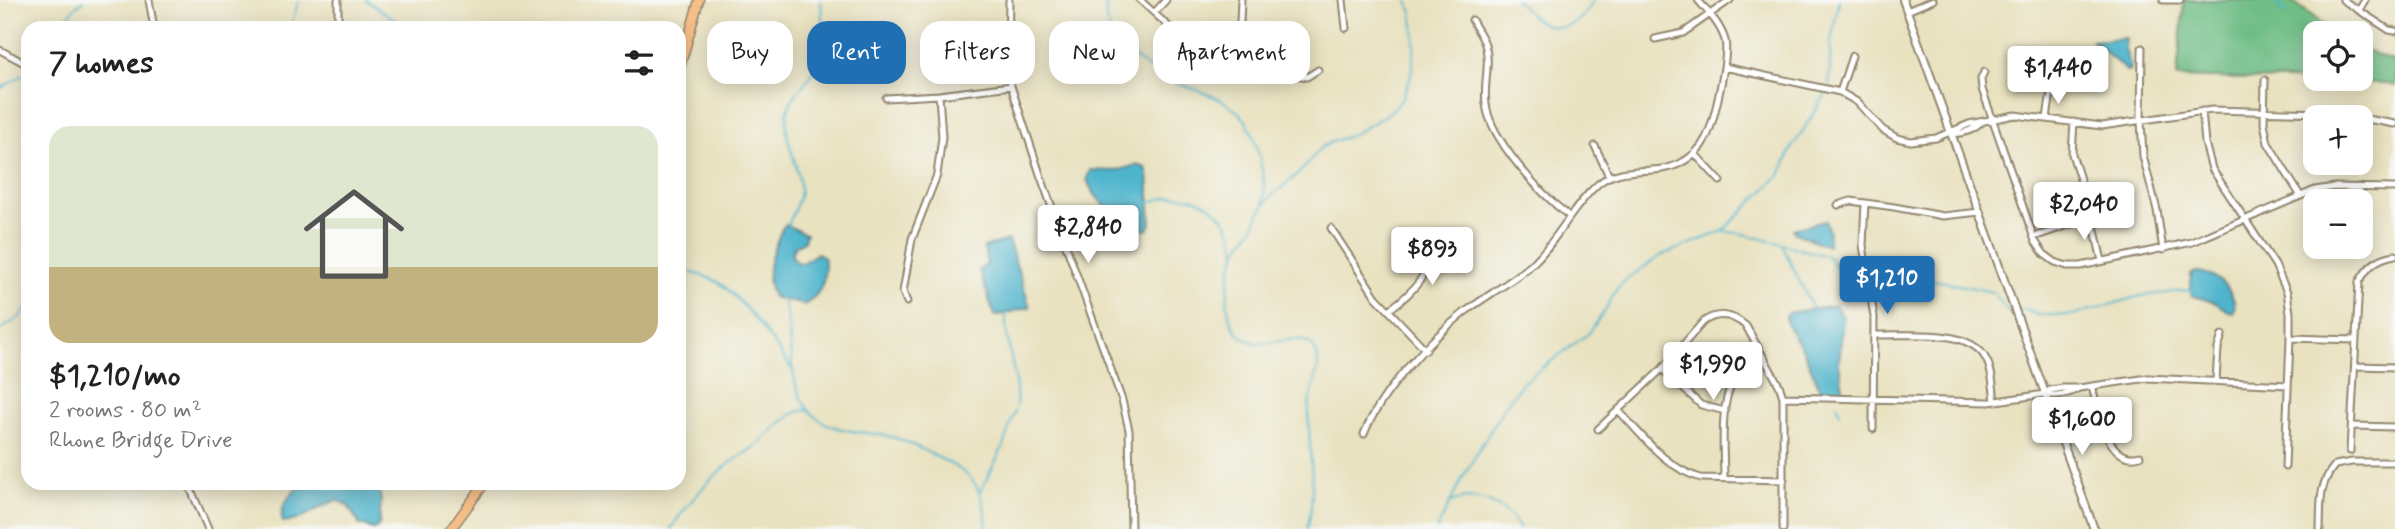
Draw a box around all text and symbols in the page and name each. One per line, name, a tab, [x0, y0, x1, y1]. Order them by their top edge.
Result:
chip: Buy	[707, 21, 793, 84]
chip: Rent	[807, 21, 906, 84]
chip: Filters	[920, 21, 1035, 84]
chip: New	[1049, 21, 1139, 84]
chip: Apartment	[1153, 21, 1310, 84]
map controls	[2303, 21, 2373, 259]
button: locate	[2303, 21, 2373, 91]
text: 7 homes	[49, 44, 154, 83]
icon: filters	[620, 44, 658, 82]
pin: $1,440	[2001, 46, 2115, 106]
text: $1,440	[2023, 54, 2093, 84]
button: +	[2303, 105, 2373, 175]
icon: home	[291, 171, 417, 297]
pin: $2,040	[2027, 182, 2141, 242]
button: −	[2303, 189, 2373, 259]
text: $2,040	[2049, 190, 2119, 220]
pin: $2,840	[1031, 205, 1145, 265]
text: $2,840	[1054, 213, 1122, 243]
pin: $893	[1391, 228, 1473, 287]
text: $893	[1407, 235, 1457, 265]
pin: $1,210	[1830, 256, 1944, 316]
text: $1,210	[1856, 264, 1918, 294]
pin: $1,990	[1656, 342, 1770, 402]
text: $1,990	[1679, 350, 1747, 380]
text: $1,210/mo	[49, 357, 181, 396]
text: 2 rooms · 80 m²	[49, 396, 202, 426]
pin: $1,600	[2025, 398, 2139, 457]
text: $1,600	[2048, 405, 2116, 435]
text: Rhone Bridge Drive	[49, 426, 233, 456]

